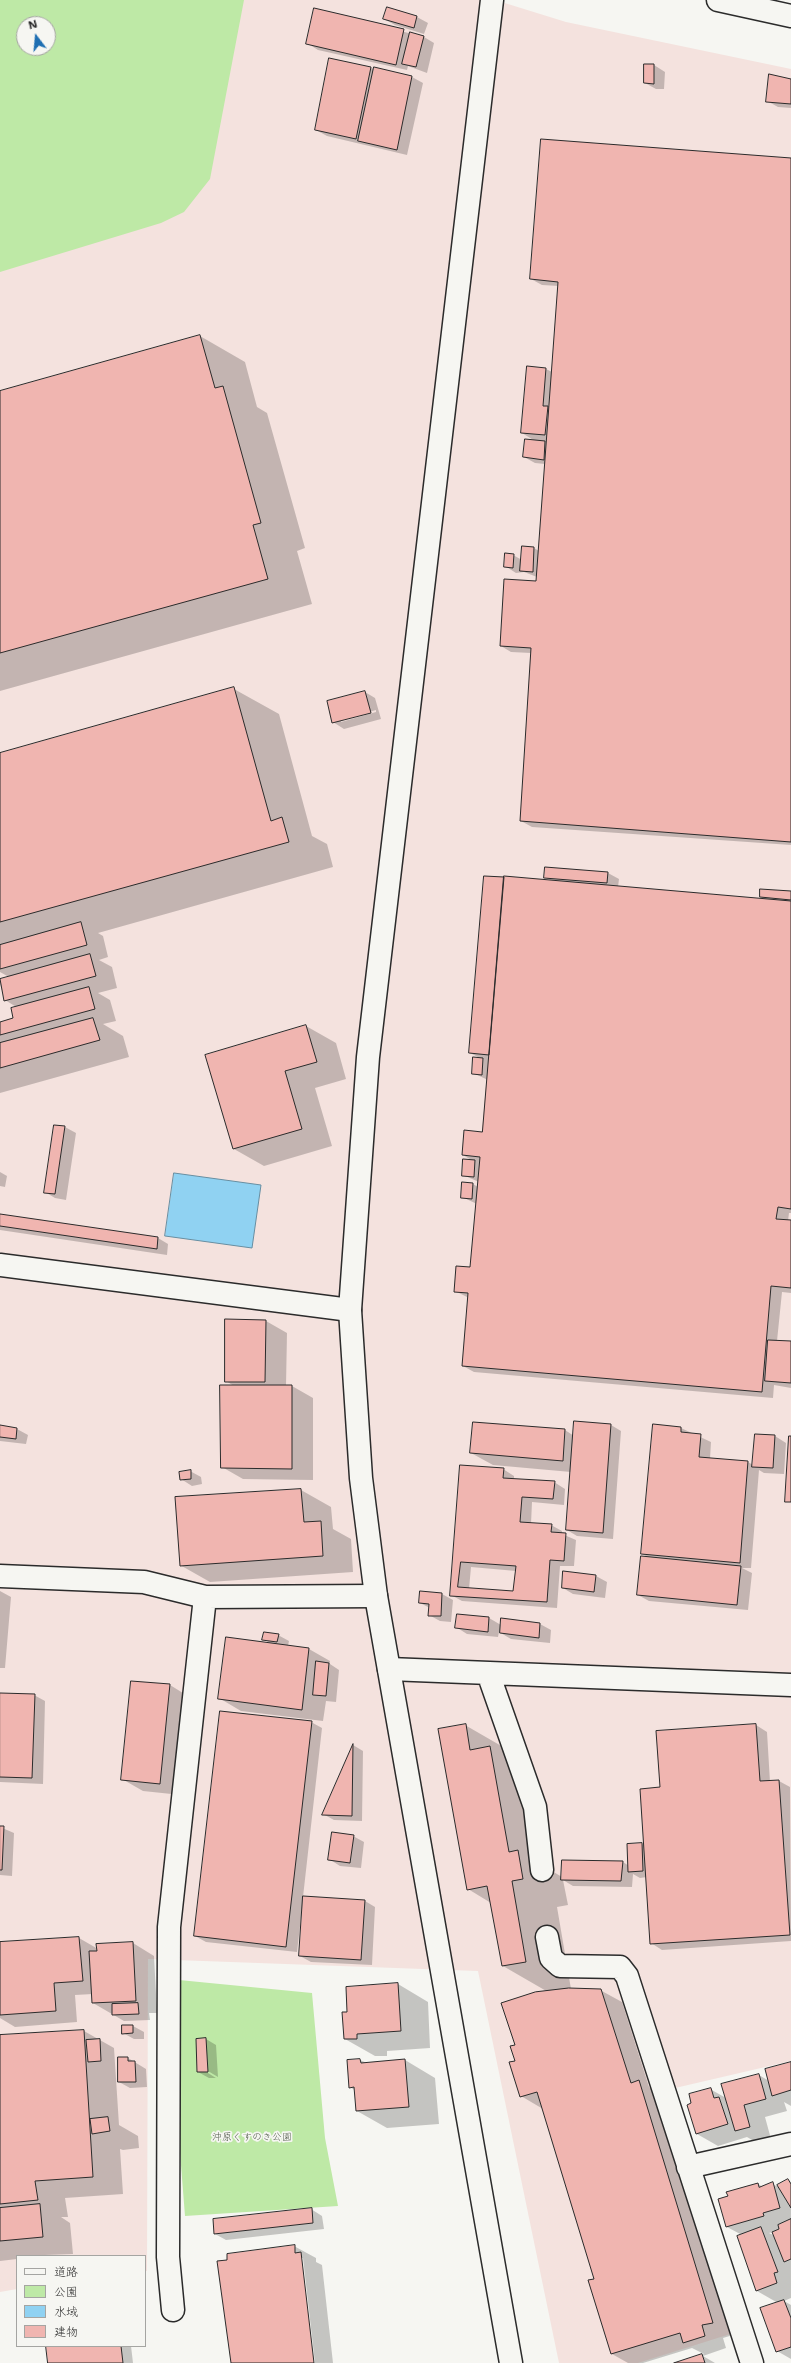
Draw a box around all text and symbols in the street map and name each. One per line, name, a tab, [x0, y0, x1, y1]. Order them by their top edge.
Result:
north arrow	[16, 16, 56, 56]
text: N	[27, 17, 39, 33]
park label: 沖原くすのき公園	[212, 2131, 292, 2143]
legend	[16, 2255, 146, 2347]
text: 道路	[54, 2264, 78, 2280]
text: 公園	[54, 2284, 78, 2300]
text: 水域	[54, 2304, 78, 2320]
text: 建物	[54, 2324, 78, 2340]

